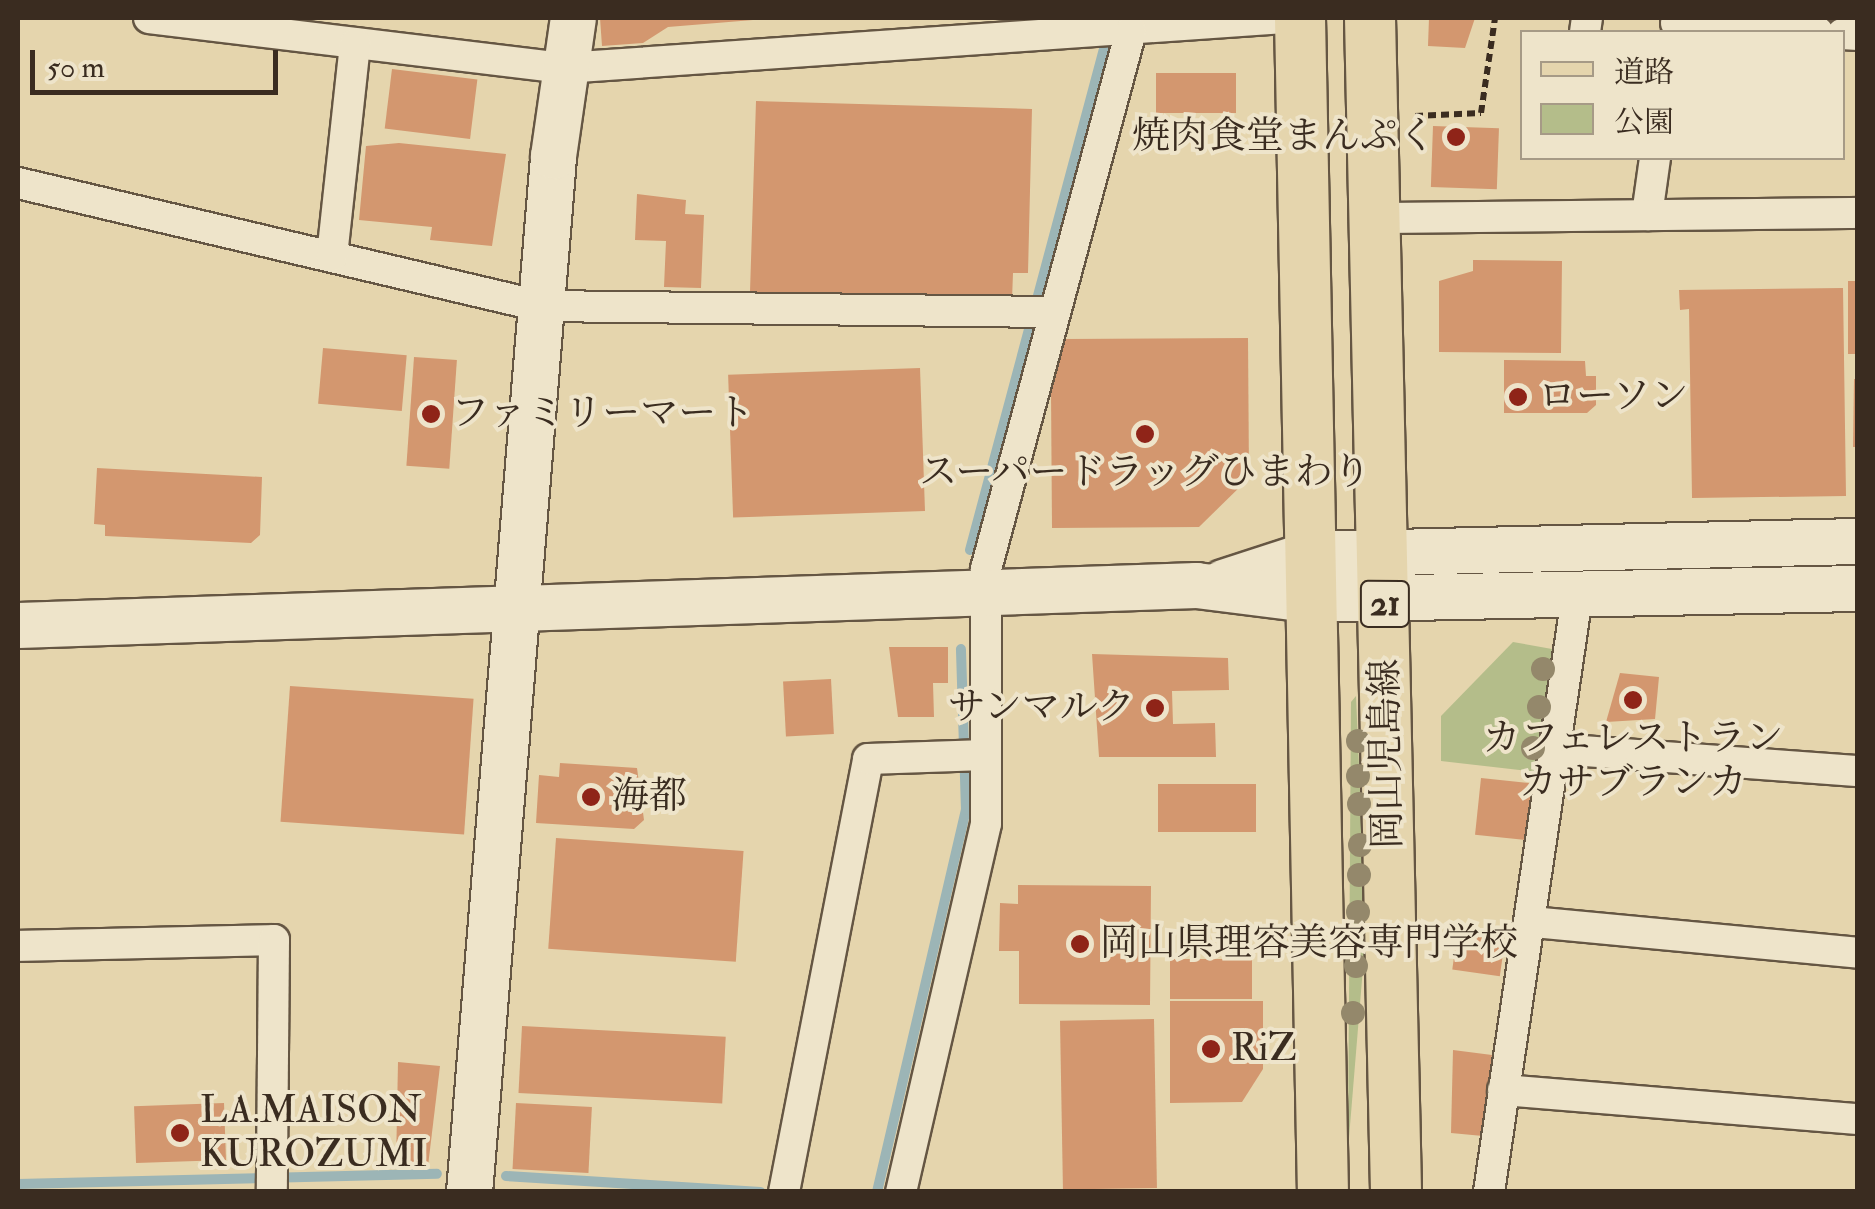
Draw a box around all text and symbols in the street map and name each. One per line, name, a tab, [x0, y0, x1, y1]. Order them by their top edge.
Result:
scale bar	[35, 30, 282, 92]
legend	[1520, 30, 1845, 160]
text: 50 m	[47, 49, 105, 86]
text: 道路	[1614, 54, 1674, 91]
text: 公園	[1614, 104, 1674, 141]
place label: 焼肉食堂まんぷく	[1132, 114, 1436, 160]
marker: 焼肉食堂まんぷく	[1445, 126, 1467, 148]
place label: ローソン	[1538, 374, 1690, 420]
marker: ローソン	[1507, 386, 1529, 408]
place label: ファミリーマート	[451, 391, 755, 437]
marker: ファミリーマート	[420, 403, 442, 425]
marker: スーパードラッグひまわり	[1134, 423, 1156, 445]
place label: スーパードラッグひまわり	[918, 450, 1372, 496]
road number: 21	[1358, 574, 1412, 634]
street label: 岡山児島線	[1363, 659, 1411, 849]
place label: サンマルク	[945, 685, 1135, 731]
marker: カフェレストラン カサブランカ	[1622, 689, 1644, 711]
marker: サンマルク	[1144, 697, 1166, 719]
place label: カフェレストラン カサブランカ	[1481, 716, 1785, 806]
place label: 海都	[611, 774, 687, 820]
marker: 海都	[580, 786, 602, 808]
place label: 岡山県理容美容専門学校	[1100, 921, 1518, 967]
marker: 岡山県理容美容専門学校	[1069, 933, 1091, 955]
place label: RiZ	[1231, 1026, 1297, 1072]
marker: RiZ	[1200, 1038, 1222, 1060]
place label: LA.MAISON KUROZUMI	[200, 1088, 428, 1178]
marker: LA.MAISON KUROZUMI	[169, 1122, 191, 1144]

